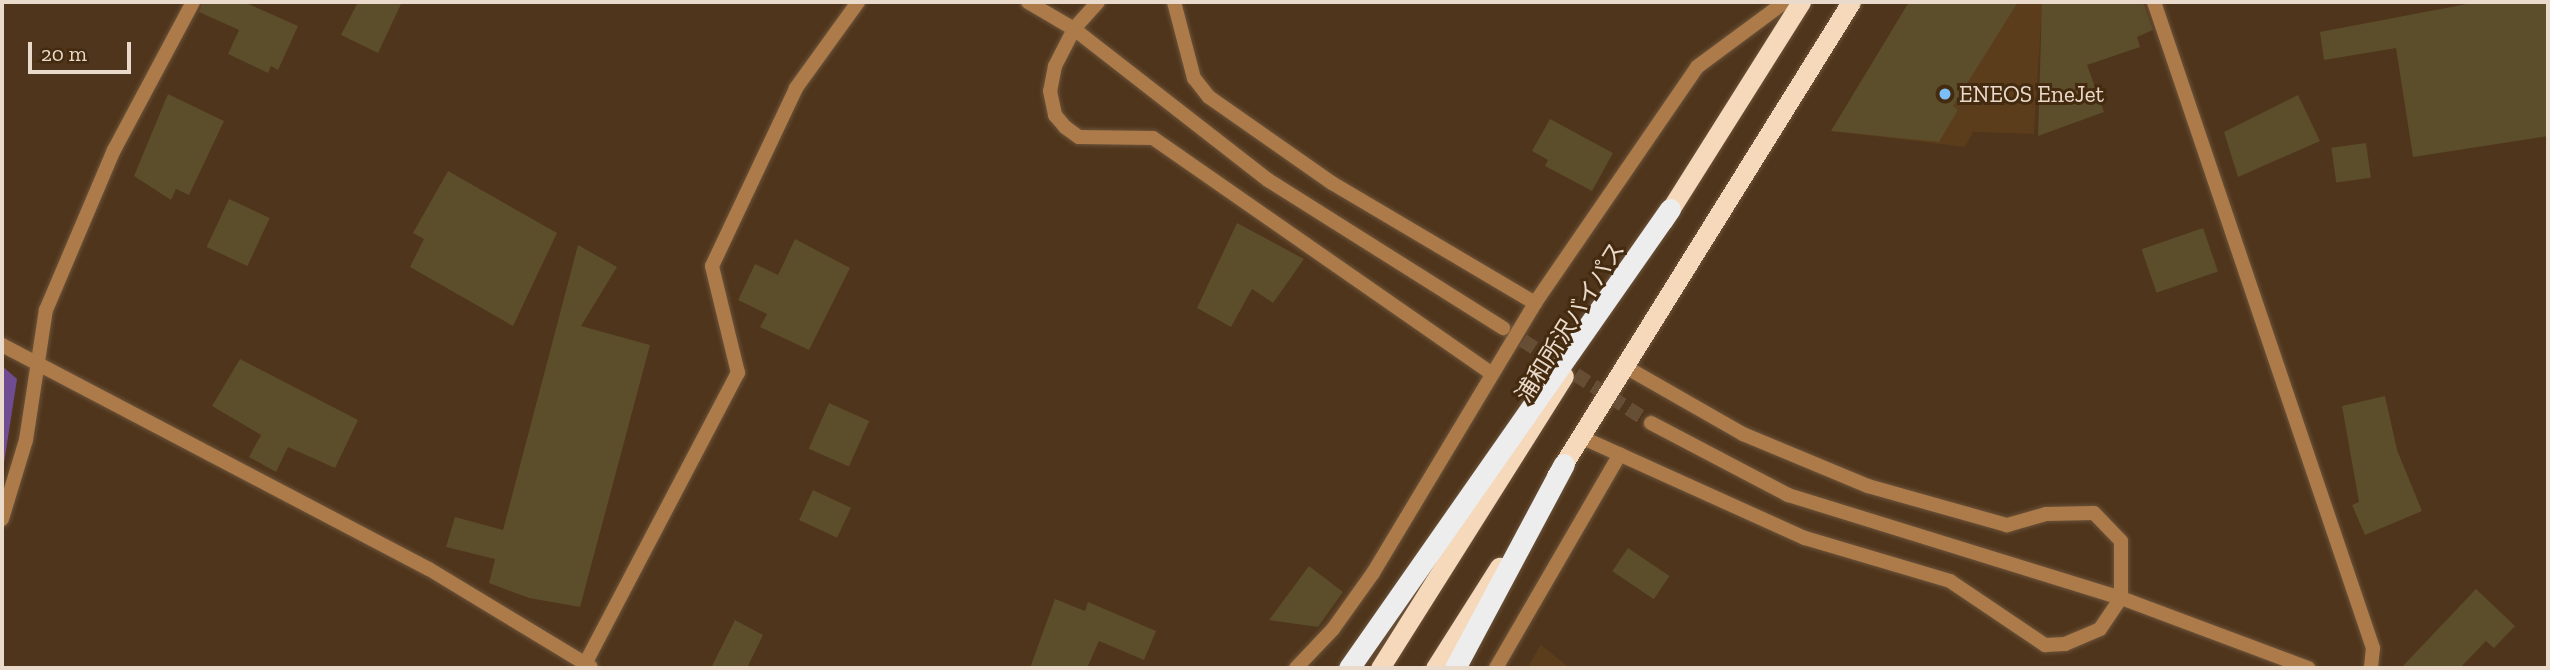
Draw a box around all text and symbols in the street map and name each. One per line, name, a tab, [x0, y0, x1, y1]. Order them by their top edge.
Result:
scale bar	[32, 28, 135, 72]
text: 20 m	[41, 41, 87, 66]
place label: ENEOS EneJet	[1959, 80, 2104, 108]
marker: ENEOS EneJet	[1937, 86, 1953, 102]
street label: 浦和所沢バイパス	[1510, 237, 1630, 407]

